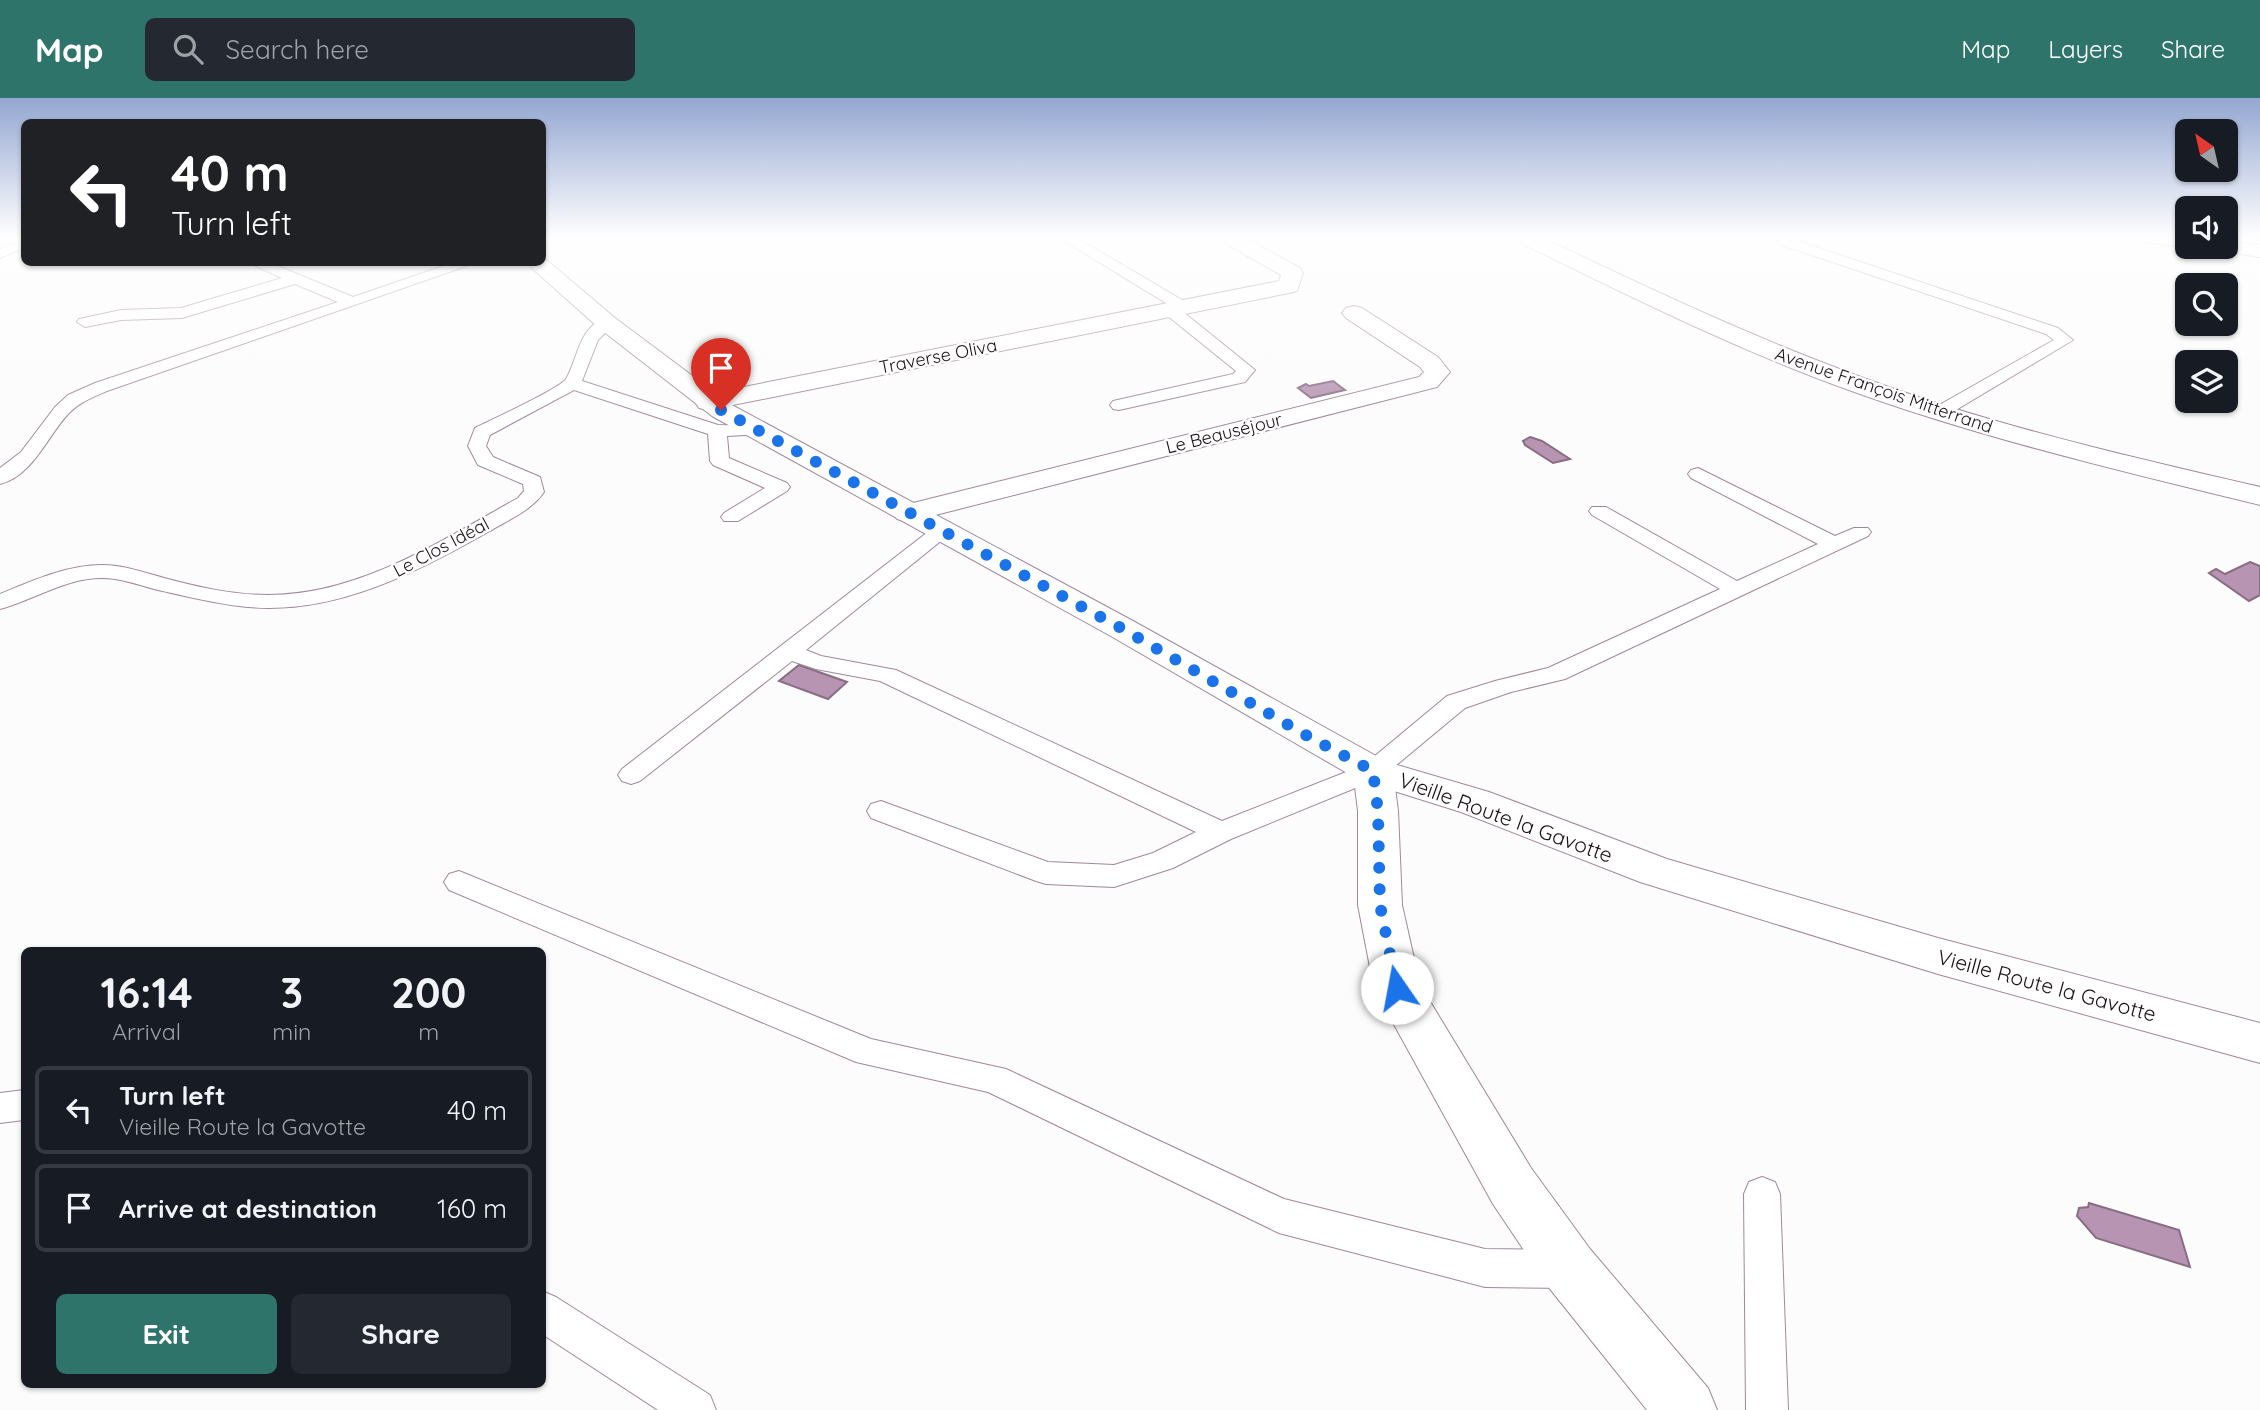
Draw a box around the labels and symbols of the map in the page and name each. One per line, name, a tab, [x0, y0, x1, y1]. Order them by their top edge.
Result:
north arrow	[2175, 119, 2238, 182]
street label: Traverse Oliva	[877, 333, 999, 379]
pin	[691, 338, 751, 410]
street label: Avenue François Mitterrand	[1772, 342, 1996, 438]
street label: Le Beauséjour	[1163, 407, 1285, 459]
street label: Le Clos Idéal	[389, 512, 493, 582]
street label: Vieille Route la Gavotte	[1396, 766, 1616, 868]
street label: Vieille Route la Gavotte	[1935, 943, 2159, 1027]
position arrow	[1360, 951, 1434, 1025]

